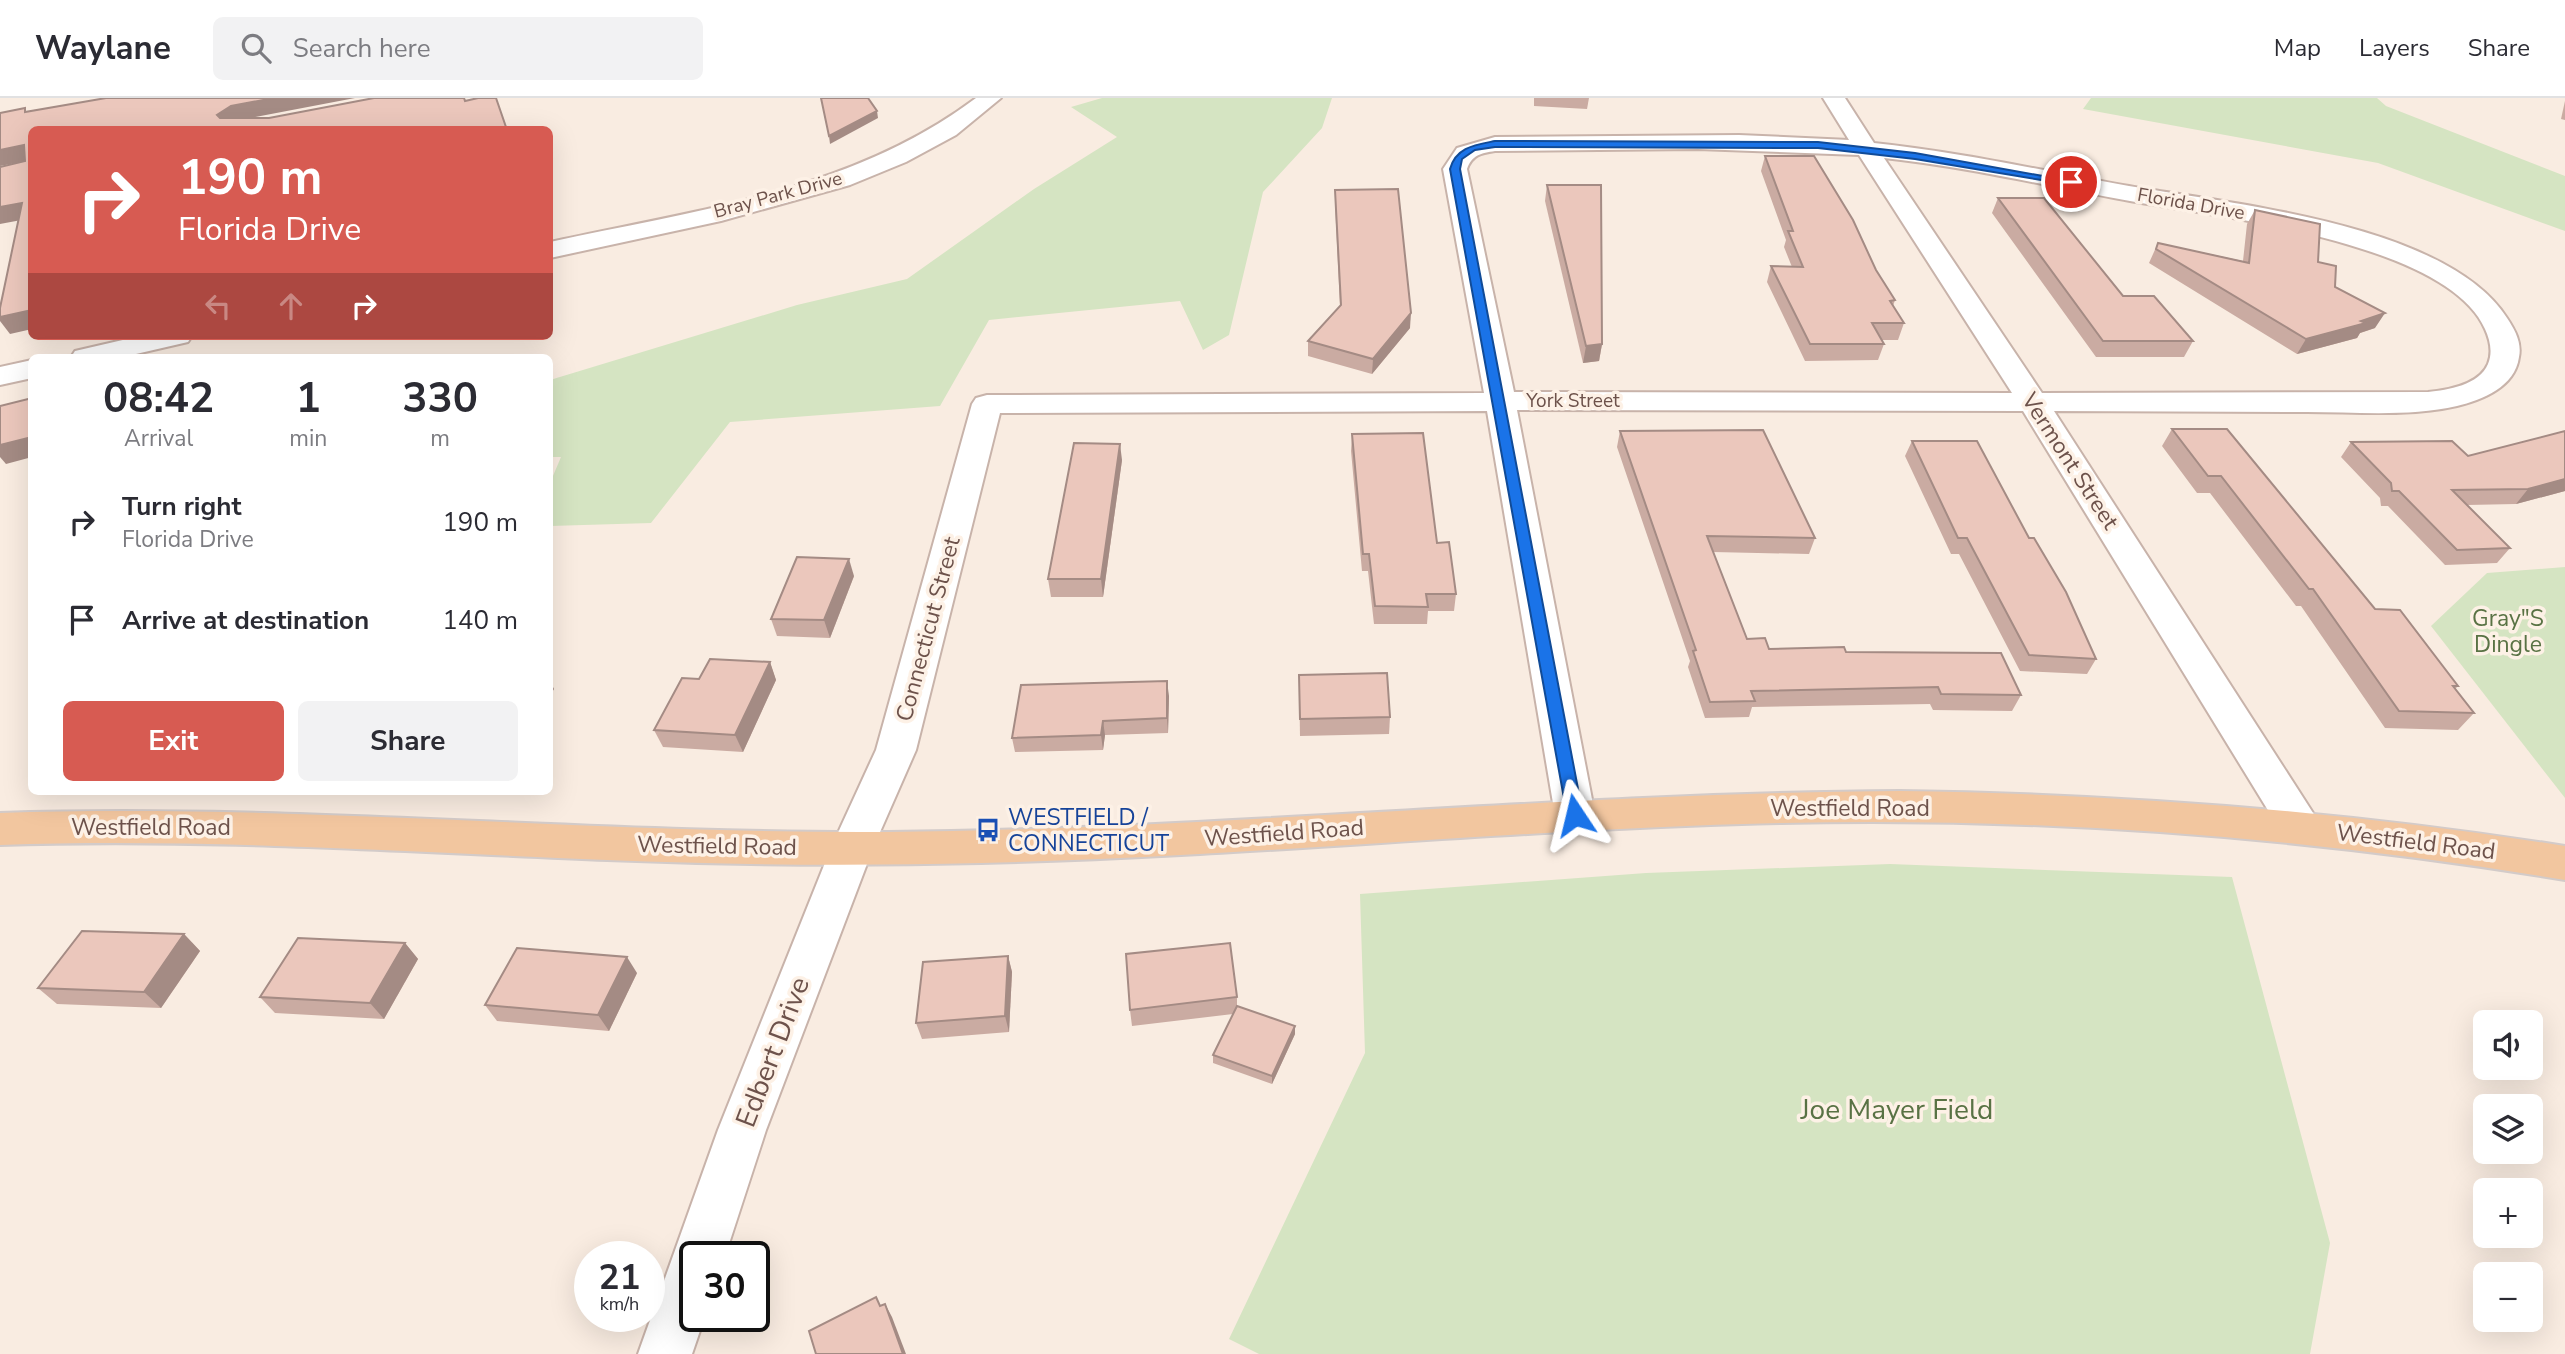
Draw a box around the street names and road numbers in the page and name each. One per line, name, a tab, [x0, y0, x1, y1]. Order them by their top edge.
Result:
street label: Bray Park Drive	[711, 165, 845, 225]
street label: Florida Drive	[2135, 182, 2247, 226]
street label: Vermont Street	[2014, 386, 2126, 536]
street label: York Street	[1525, 388, 1620, 414]
street label: Connecticut Street	[888, 532, 968, 725]
street label: Westfield Road	[1770, 793, 1930, 824]
street label: Westfield Road	[71, 812, 231, 843]
street label: Westfield Road	[1203, 812, 1365, 854]
street label: Westfield Road	[2335, 817, 2497, 867]
street label: Westfield Road	[637, 829, 797, 863]
street label: Edbert Drive	[727, 971, 819, 1133]

